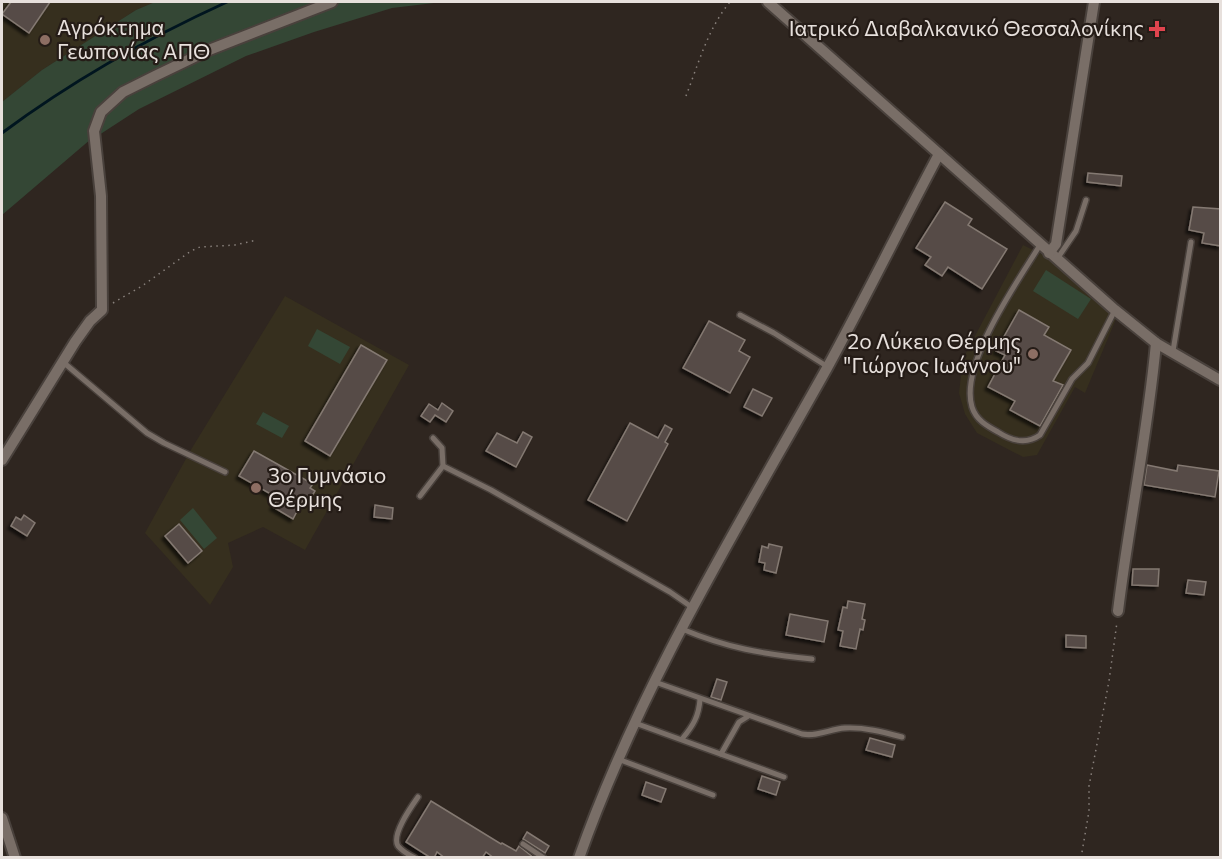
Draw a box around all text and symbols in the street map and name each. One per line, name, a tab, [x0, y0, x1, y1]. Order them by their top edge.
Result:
place label: Αγρόκτημα Γεωπονίας ΑΠΘ	[57, 14, 210, 63]
place label: Ιατρικό Διαβαλκανικό Θεσσαλονίκης	[789, 15, 1144, 40]
marker: Ιατρικό Διαβαλκανικό Θεσσαλονίκης	[1148, 20, 1166, 38]
marker: Αγρόκτημα Γεωπονίας ΑΠΘ	[38, 33, 52, 47]
place label: 2ο Λύκειο Θέρμης "Γιώργος Ιωάννου"	[844, 328, 1021, 377]
marker: 2ο Λύκειο Θέρμης "Γιώργος Ιωάννου"	[1026, 347, 1040, 361]
place label: 3ο Γυμνάσιο Θέρμης	[268, 462, 386, 511]
marker: 3ο Γυμνάσιο Θέρμης	[249, 481, 263, 495]

